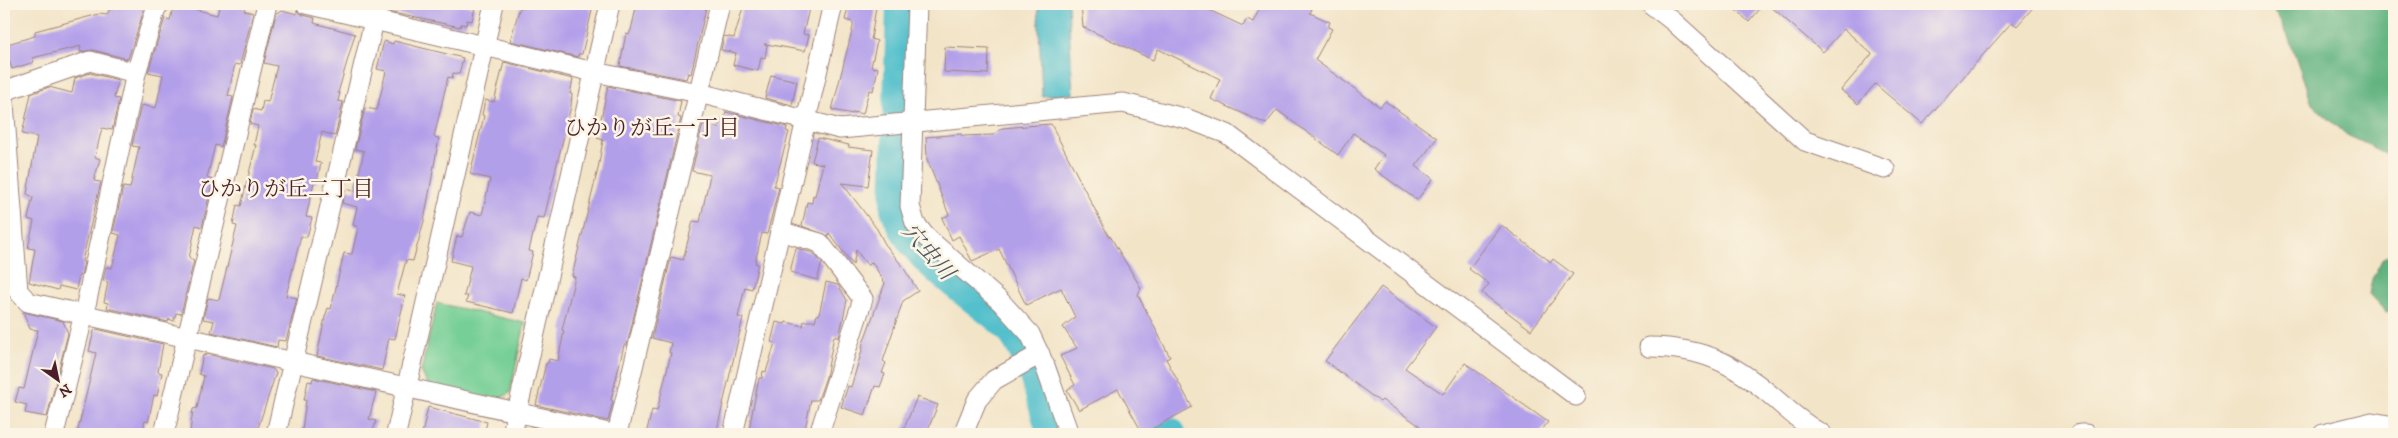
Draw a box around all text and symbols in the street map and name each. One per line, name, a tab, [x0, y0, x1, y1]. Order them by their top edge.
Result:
district label: ひかりが丘一丁目	[564, 115, 740, 142]
district label: ひかりが丘二丁目	[198, 176, 374, 203]
water label: 穴虫川	[896, 218, 961, 287]
north arrow	[32, 356, 82, 406]
text: N	[54, 379, 74, 401]

